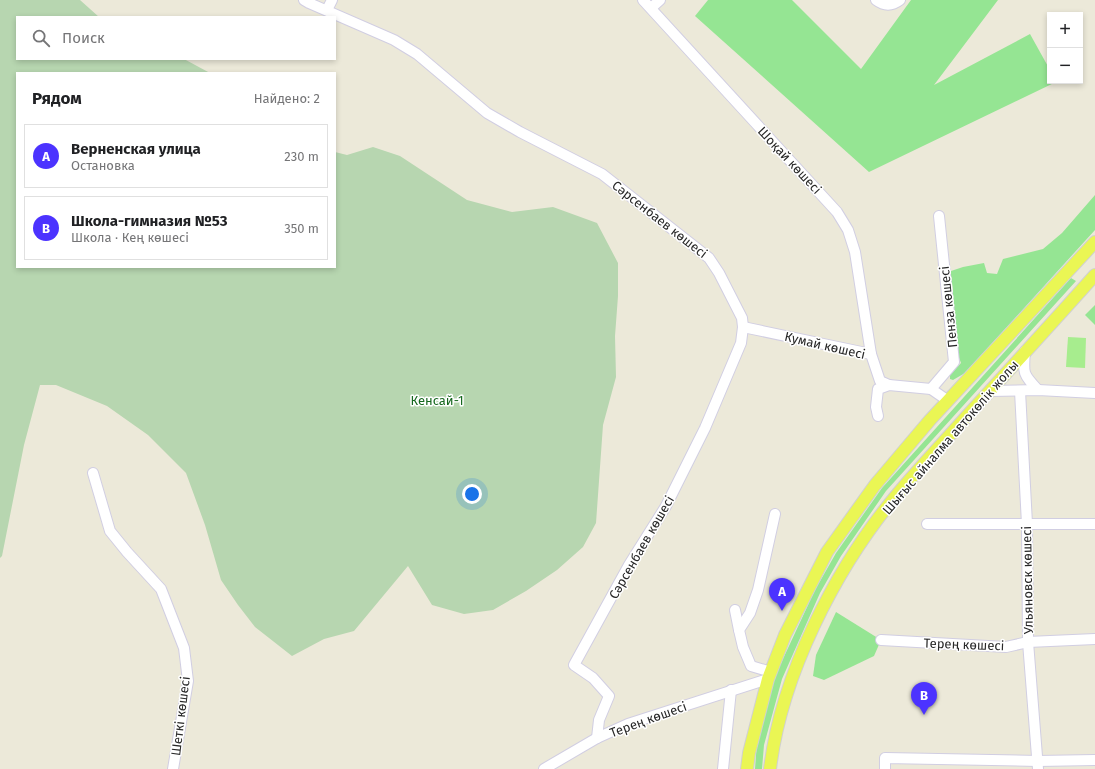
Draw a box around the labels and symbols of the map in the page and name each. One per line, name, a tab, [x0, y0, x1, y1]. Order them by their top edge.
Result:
street label: Шоқай көшесі	[755, 124, 825, 197]
street label: Сәрсенбаев көшесі	[609, 178, 710, 261]
street label: Пенза көшесі	[937, 265, 960, 349]
street label: Кумай көшесі	[783, 329, 867, 362]
street label: Шығыс айналма автокөлік жолы	[879, 357, 1021, 517]
park label: Кенсай-1	[410, 393, 464, 408]
your location	[462, 484, 482, 504]
street label: Сәрсенбаев көшесі	[606, 493, 677, 601]
street label: Ульяновск көшесі	[1019, 526, 1036, 634]
pin: A	[769, 578, 795, 611]
street label: Терең көшесі	[923, 636, 1005, 653]
street label: Шеткі көшесі	[168, 675, 193, 757]
pin: B	[911, 682, 937, 715]
street label: Терең көшесі	[608, 699, 689, 740]

